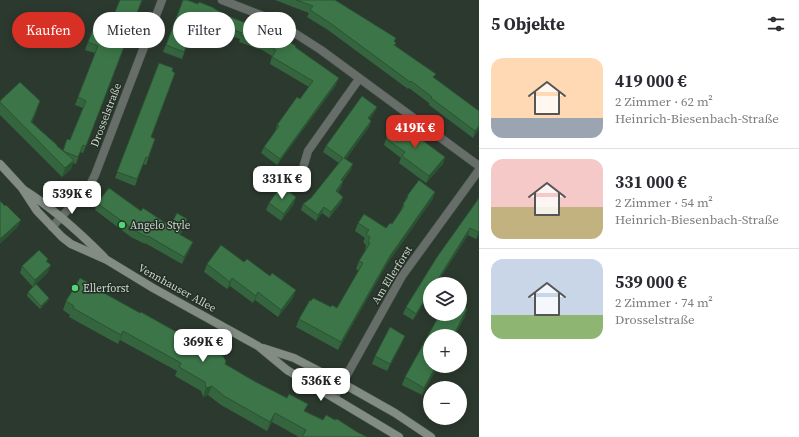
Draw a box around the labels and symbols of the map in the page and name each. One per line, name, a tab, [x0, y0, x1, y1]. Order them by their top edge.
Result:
street label: Drosselstraße	[87, 81, 125, 149]
pin: 419K €	[382, 115, 448, 149]
pin: 331K €	[249, 166, 315, 200]
pin: 539K €	[39, 181, 105, 215]
place label: Angelo Style	[130, 218, 191, 233]
marker: Angelo Style	[117, 220, 127, 230]
street label: Am Ellerforst	[368, 243, 416, 307]
street label: Vennhauser Allee	[135, 260, 219, 316]
place label: Ellerforst	[83, 281, 130, 296]
marker: Ellerforst	[70, 283, 80, 293]
pin: 369K €	[170, 329, 236, 363]
pin: 536K €	[288, 368, 354, 402]

